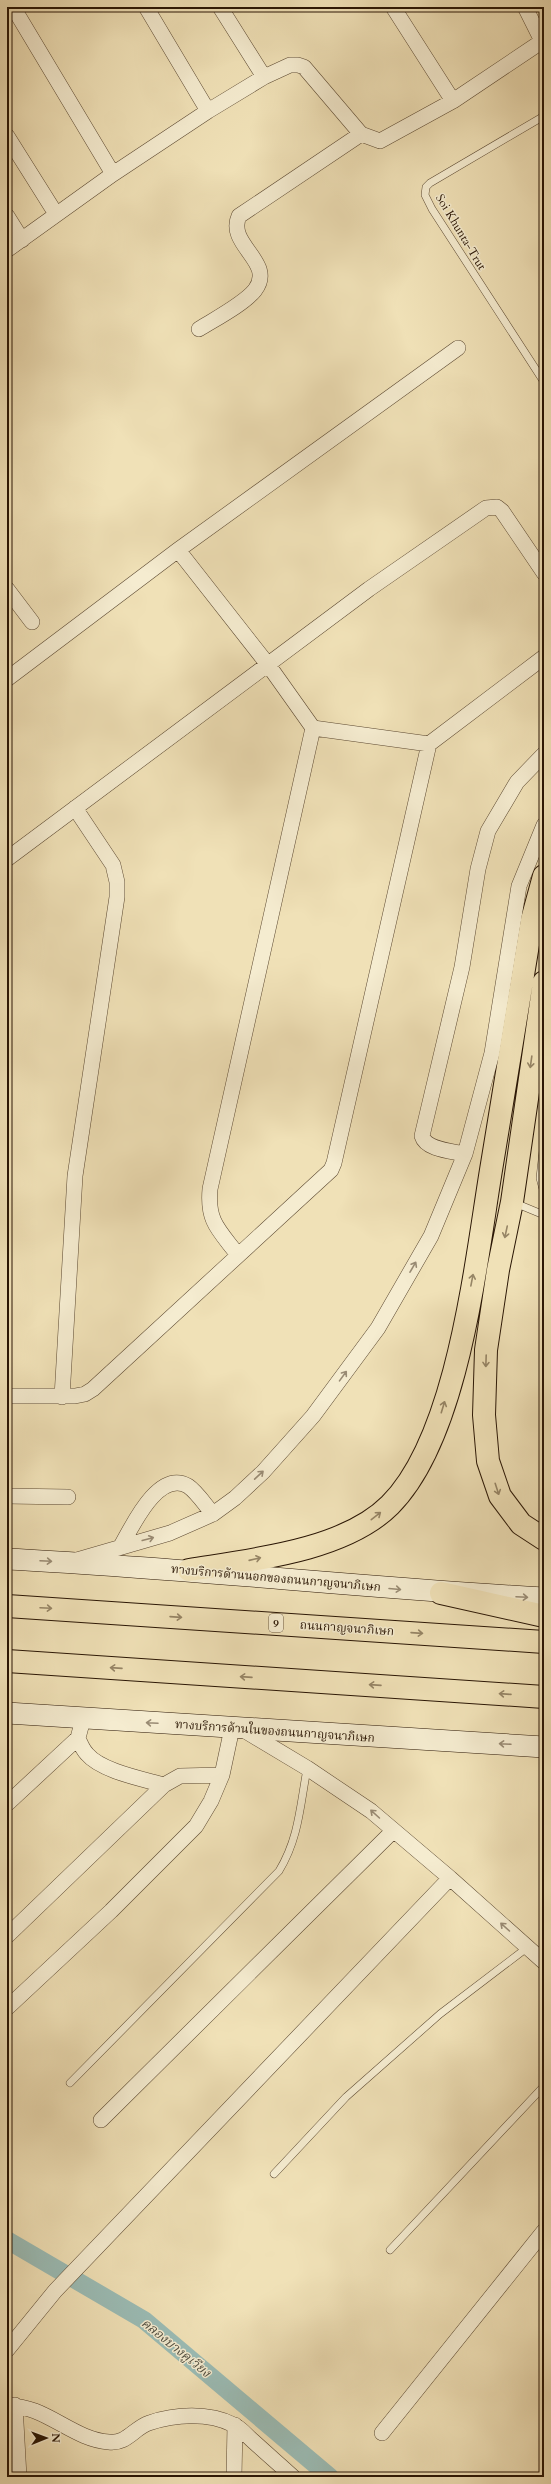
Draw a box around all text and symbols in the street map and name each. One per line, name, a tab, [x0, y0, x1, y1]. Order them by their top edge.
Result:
street label: Soi Khunta-Trut	[432, 191, 490, 273]
one-way arrow	[527, 1055, 535, 1068]
one-way arrow	[501, 1226, 509, 1239]
one-way arrow	[410, 1261, 418, 1273]
one-way arrow	[469, 1274, 477, 1287]
one-way arrow	[482, 1354, 490, 1367]
one-way arrow	[339, 1371, 347, 1382]
one-way arrow	[440, 1401, 448, 1413]
one-way arrow	[254, 1471, 264, 1480]
one-way arrow	[494, 1483, 502, 1495]
one-way arrow	[371, 1511, 382, 1520]
one-way arrow	[141, 1535, 154, 1542]
one-way arrow	[248, 1555, 261, 1563]
one-way arrow	[39, 1557, 52, 1564]
street label: ทางบริการด้านนอกของถนนกาญจนาภิเษก	[171, 1561, 381, 1595]
one-way arrow	[388, 1585, 401, 1592]
one-way arrow	[515, 1593, 528, 1601]
one-way arrow	[39, 1605, 52, 1612]
one-way arrow	[169, 1613, 182, 1620]
road number: 9	[269, 1614, 283, 1632]
street label: ถนนกาญจนาภิเษก	[299, 1617, 395, 1639]
one-way arrow	[410, 1630, 423, 1637]
one-way arrow	[110, 1664, 123, 1671]
one-way arrow	[240, 1673, 253, 1680]
one-way arrow	[369, 1682, 382, 1689]
one-way arrow	[499, 1690, 512, 1697]
street label: ทางบริการด้านในของถนนกาญจนาภิเษก	[175, 1715, 376, 1746]
one-way arrow	[146, 1719, 159, 1727]
one-way arrow	[499, 1741, 512, 1748]
one-way arrow	[369, 1810, 380, 1819]
one-way arrow	[499, 1922, 510, 1931]
water label: คลองบางคูเวียง	[137, 2314, 215, 2382]
north arrow	[26, 2418, 66, 2458]
text: N	[48, 2433, 63, 2443]

